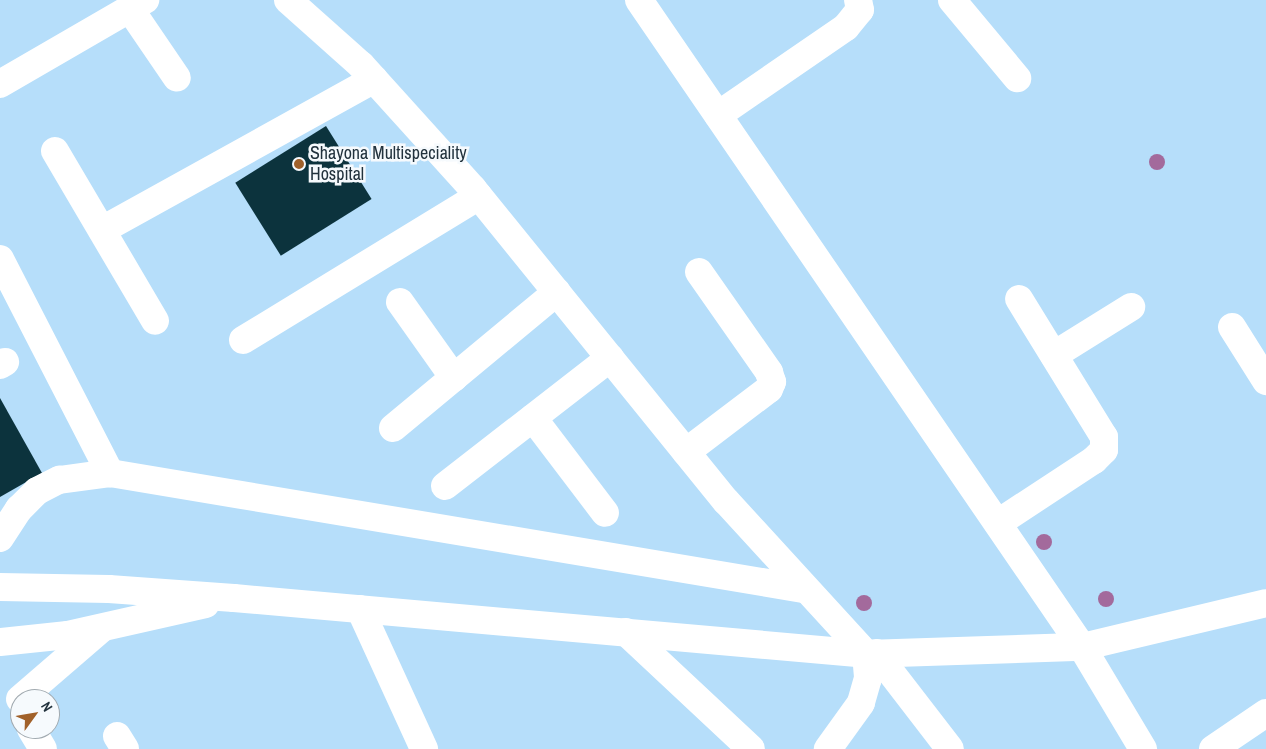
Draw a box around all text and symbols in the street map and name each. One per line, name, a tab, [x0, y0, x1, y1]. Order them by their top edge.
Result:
place label: Shayona Multispeciality Hospital	[310, 143, 467, 186]
marker: Shayona Multispeciality Hospital	[292, 157, 306, 171]
north arrow	[10, 689, 60, 739]
text: N	[37, 698, 57, 715]

